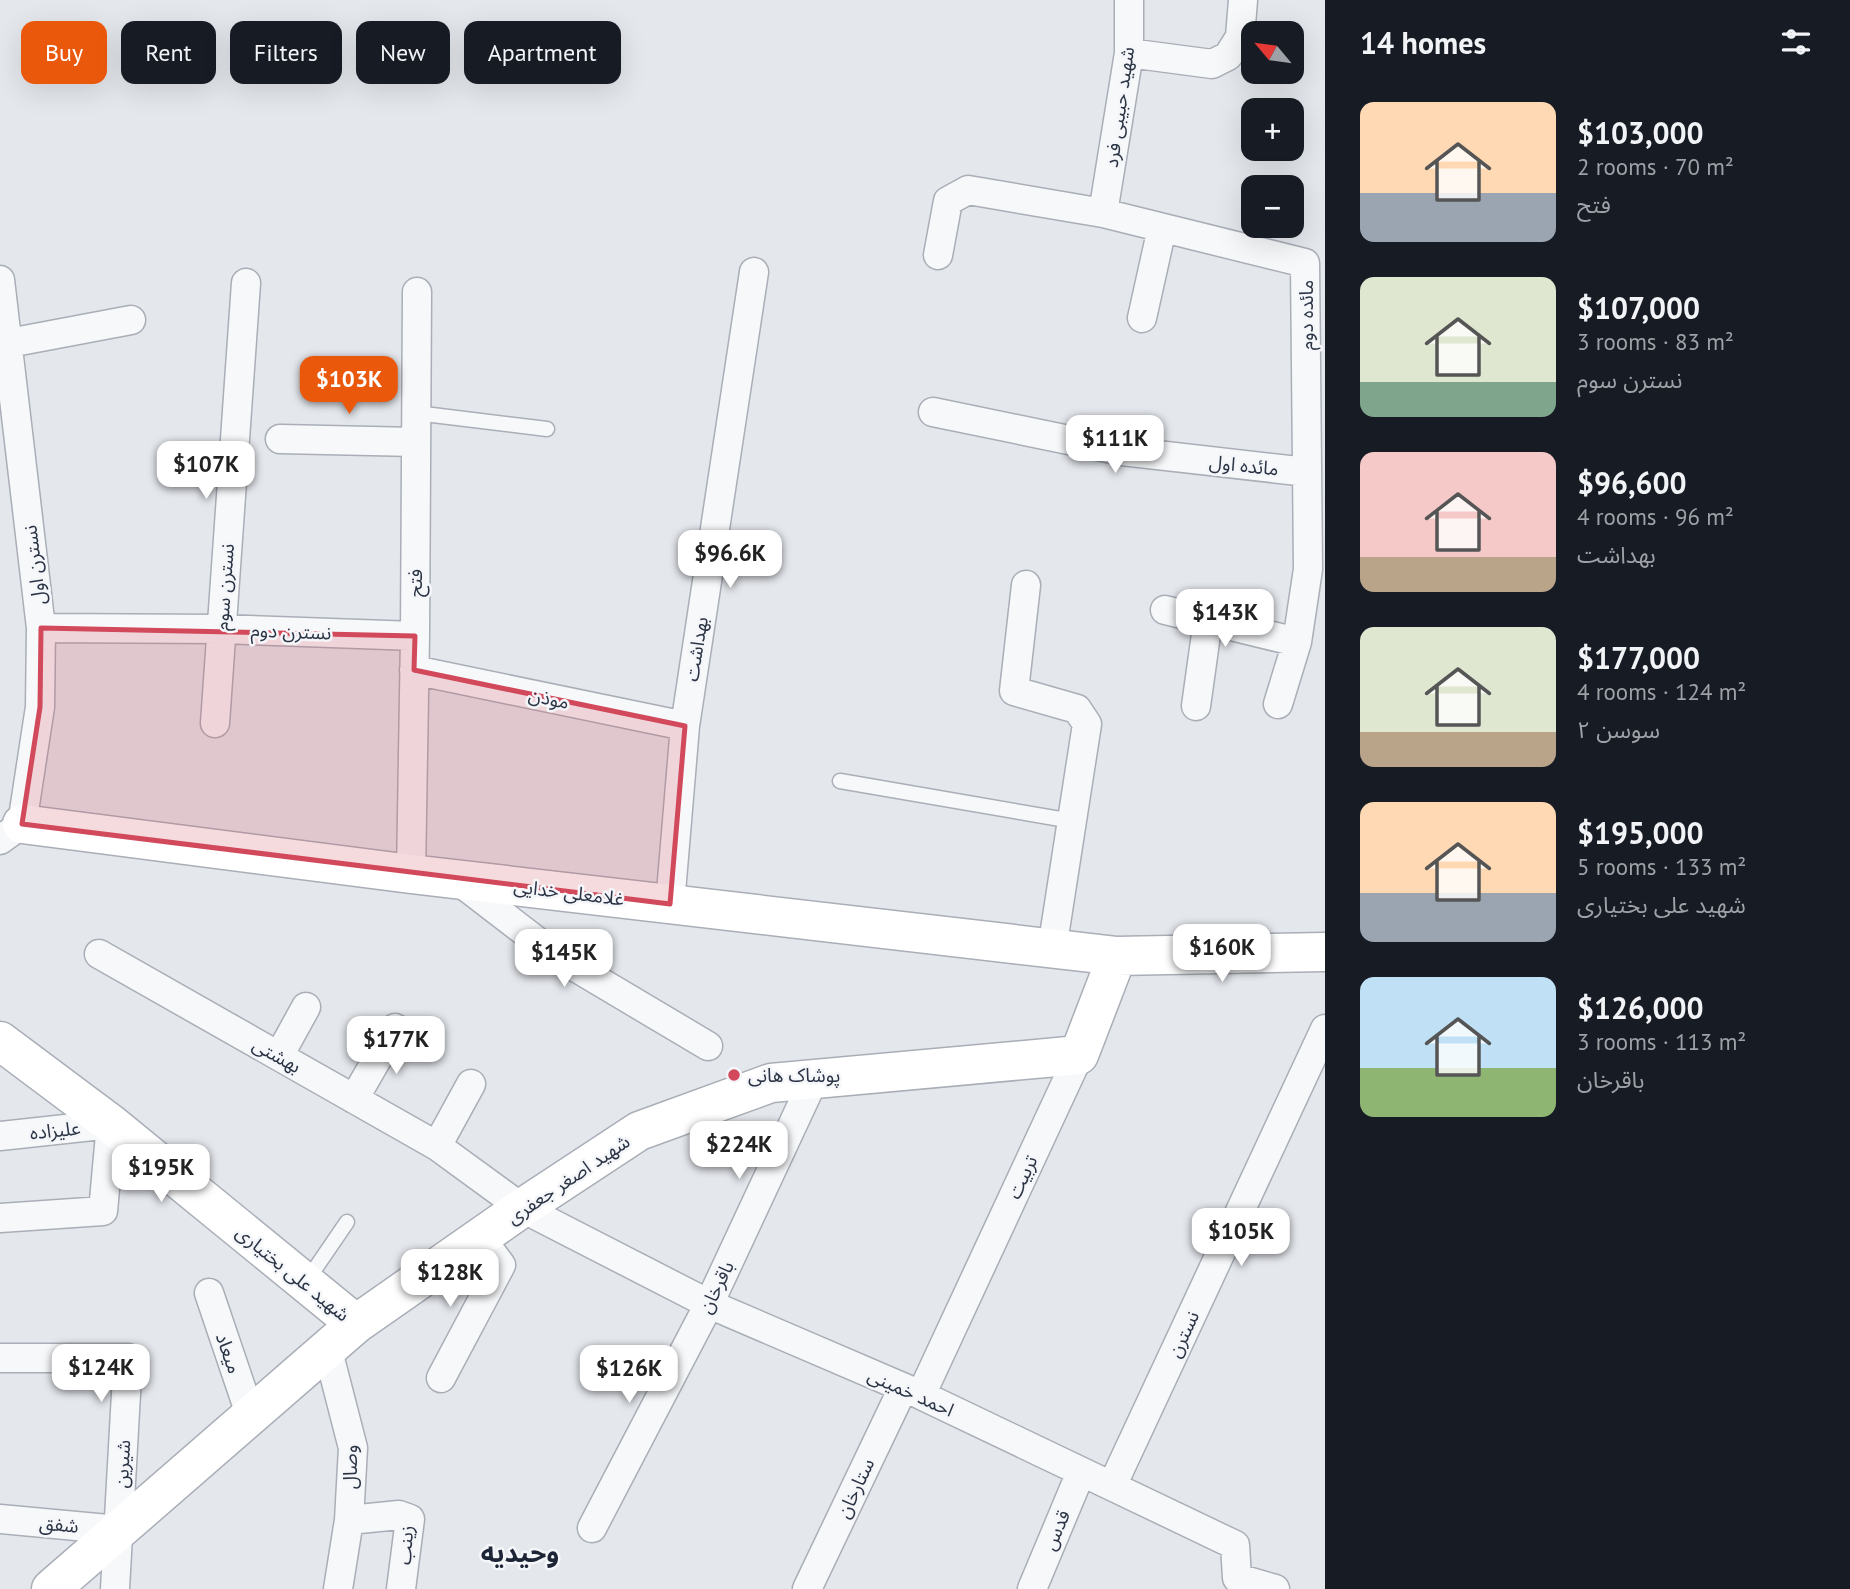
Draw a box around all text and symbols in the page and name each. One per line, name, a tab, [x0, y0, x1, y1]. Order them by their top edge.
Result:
chip: Buy	[21, 21, 107, 84]
chip: Rent	[121, 21, 216, 84]
chip: Filters	[230, 21, 342, 84]
chip: New	[356, 21, 450, 84]
chip: Apartment	[464, 21, 621, 84]
north arrow	[1241, 21, 1304, 84]
map controls	[1241, 21, 1304, 238]
text: 14 homes	[1360, 23, 1486, 62]
icon: filters	[1777, 23, 1815, 61]
street label: شهید حبیبی فرد	[1099, 45, 1139, 169]
button: +	[1241, 98, 1304, 161]
text: $103,000	[1577, 113, 1704, 152]
icon: home	[1416, 130, 1500, 214]
text: 2 rooms · 70 m²	[1577, 152, 1734, 181]
button: −	[1241, 175, 1304, 238]
text: فتح	[1577, 190, 1611, 219]
street label: مائده دوم	[1294, 280, 1321, 350]
text: $107,000	[1577, 288, 1700, 327]
icon: home	[1416, 305, 1500, 389]
text: 3 rooms · 83 m²	[1577, 327, 1734, 356]
pin: $103K	[300, 356, 398, 416]
text: $103K	[316, 364, 382, 393]
text: نسترن سوم	[1577, 365, 1682, 394]
pin: $111K	[1066, 416, 1164, 475]
text: $111K	[1082, 423, 1148, 452]
pin: $107K	[157, 442, 255, 501]
text: $107K	[173, 449, 239, 478]
street label: مائده اول	[1208, 449, 1280, 481]
text: $96,600	[1577, 463, 1687, 502]
icon: home	[1416, 480, 1500, 564]
text: 4 rooms · 96 m²	[1577, 502, 1734, 531]
street label: نسترن اول	[17, 524, 51, 606]
pin: $96.6K	[673, 530, 787, 590]
text: $96.6K	[694, 538, 766, 567]
text: بهداشت	[1577, 540, 1656, 569]
street label: نسترن سوم	[209, 543, 242, 631]
street label: فتح	[403, 569, 430, 597]
pin: $143K	[1176, 590, 1274, 649]
text: $143K	[1192, 597, 1258, 626]
street label: بهداشت	[679, 615, 713, 683]
street label: نسترن دوم	[250, 618, 332, 647]
text: $177,000	[1577, 638, 1700, 677]
icon: home	[1416, 655, 1500, 739]
text: 4 rooms · 124 m²	[1577, 677, 1746, 706]
street label: موذن	[526, 682, 572, 714]
text: سوسن ۲	[1577, 715, 1660, 744]
text: $195,000	[1577, 813, 1704, 852]
icon: home	[1416, 830, 1500, 914]
text: 5 rooms · 133 m²	[1577, 852, 1746, 881]
street label: غلامعلی خدایی	[512, 873, 626, 911]
text: شهید علی بختیاری	[1577, 890, 1746, 919]
pin: $160K	[1173, 925, 1271, 984]
pin: $145K	[515, 930, 613, 989]
text: $160K	[1189, 932, 1255, 961]
text: $145K	[531, 937, 597, 966]
text: $126,000	[1577, 988, 1704, 1027]
icon: home	[1416, 1005, 1500, 1089]
pin: $177K	[347, 1016, 445, 1076]
text: $177K	[363, 1024, 429, 1053]
text: 3 rooms · 113 m²	[1577, 1027, 1746, 1056]
street label: بهشتی	[248, 1032, 306, 1078]
place label: پوشاک هانی	[748, 1063, 840, 1088]
text: باقرخان	[1577, 1065, 1644, 1094]
marker: پوشاک هانی	[726, 1067, 742, 1083]
street label: علیزاده	[29, 1115, 81, 1145]
pin: $224K	[690, 1122, 788, 1181]
street label: شهید اصغر جعفری	[502, 1129, 634, 1229]
text: $224K	[706, 1129, 772, 1158]
pin: $195K	[112, 1144, 210, 1204]
street label: تربیت	[1001, 1151, 1043, 1203]
text: $195K	[128, 1152, 194, 1181]
pin: $105K	[1192, 1208, 1290, 1268]
text: $105K	[1208, 1216, 1274, 1245]
street label: شهید علی بختیاری	[231, 1220, 355, 1326]
pin: $128K	[401, 1250, 499, 1309]
text: $128K	[417, 1257, 483, 1286]
street label: باقرخان	[693, 1257, 739, 1317]
street label: نسترن	[1162, 1307, 1204, 1361]
street label: میعاد	[211, 1329, 247, 1377]
pin: $124K	[52, 1344, 150, 1404]
pin: $126K	[580, 1346, 678, 1405]
text: $124K	[68, 1352, 134, 1381]
text: $126K	[596, 1353, 662, 1382]
street label: احمد خمینی	[864, 1362, 958, 1422]
street label: شیرین	[109, 1439, 135, 1489]
street label: وصال	[338, 1445, 362, 1489]
street label: ستارخان	[831, 1454, 879, 1522]
street label: قدس	[1037, 1506, 1075, 1554]
street label: شفق	[38, 1510, 80, 1538]
street label: زینب	[392, 1525, 418, 1565]
district label: وحیدیه	[481, 1536, 559, 1569]

